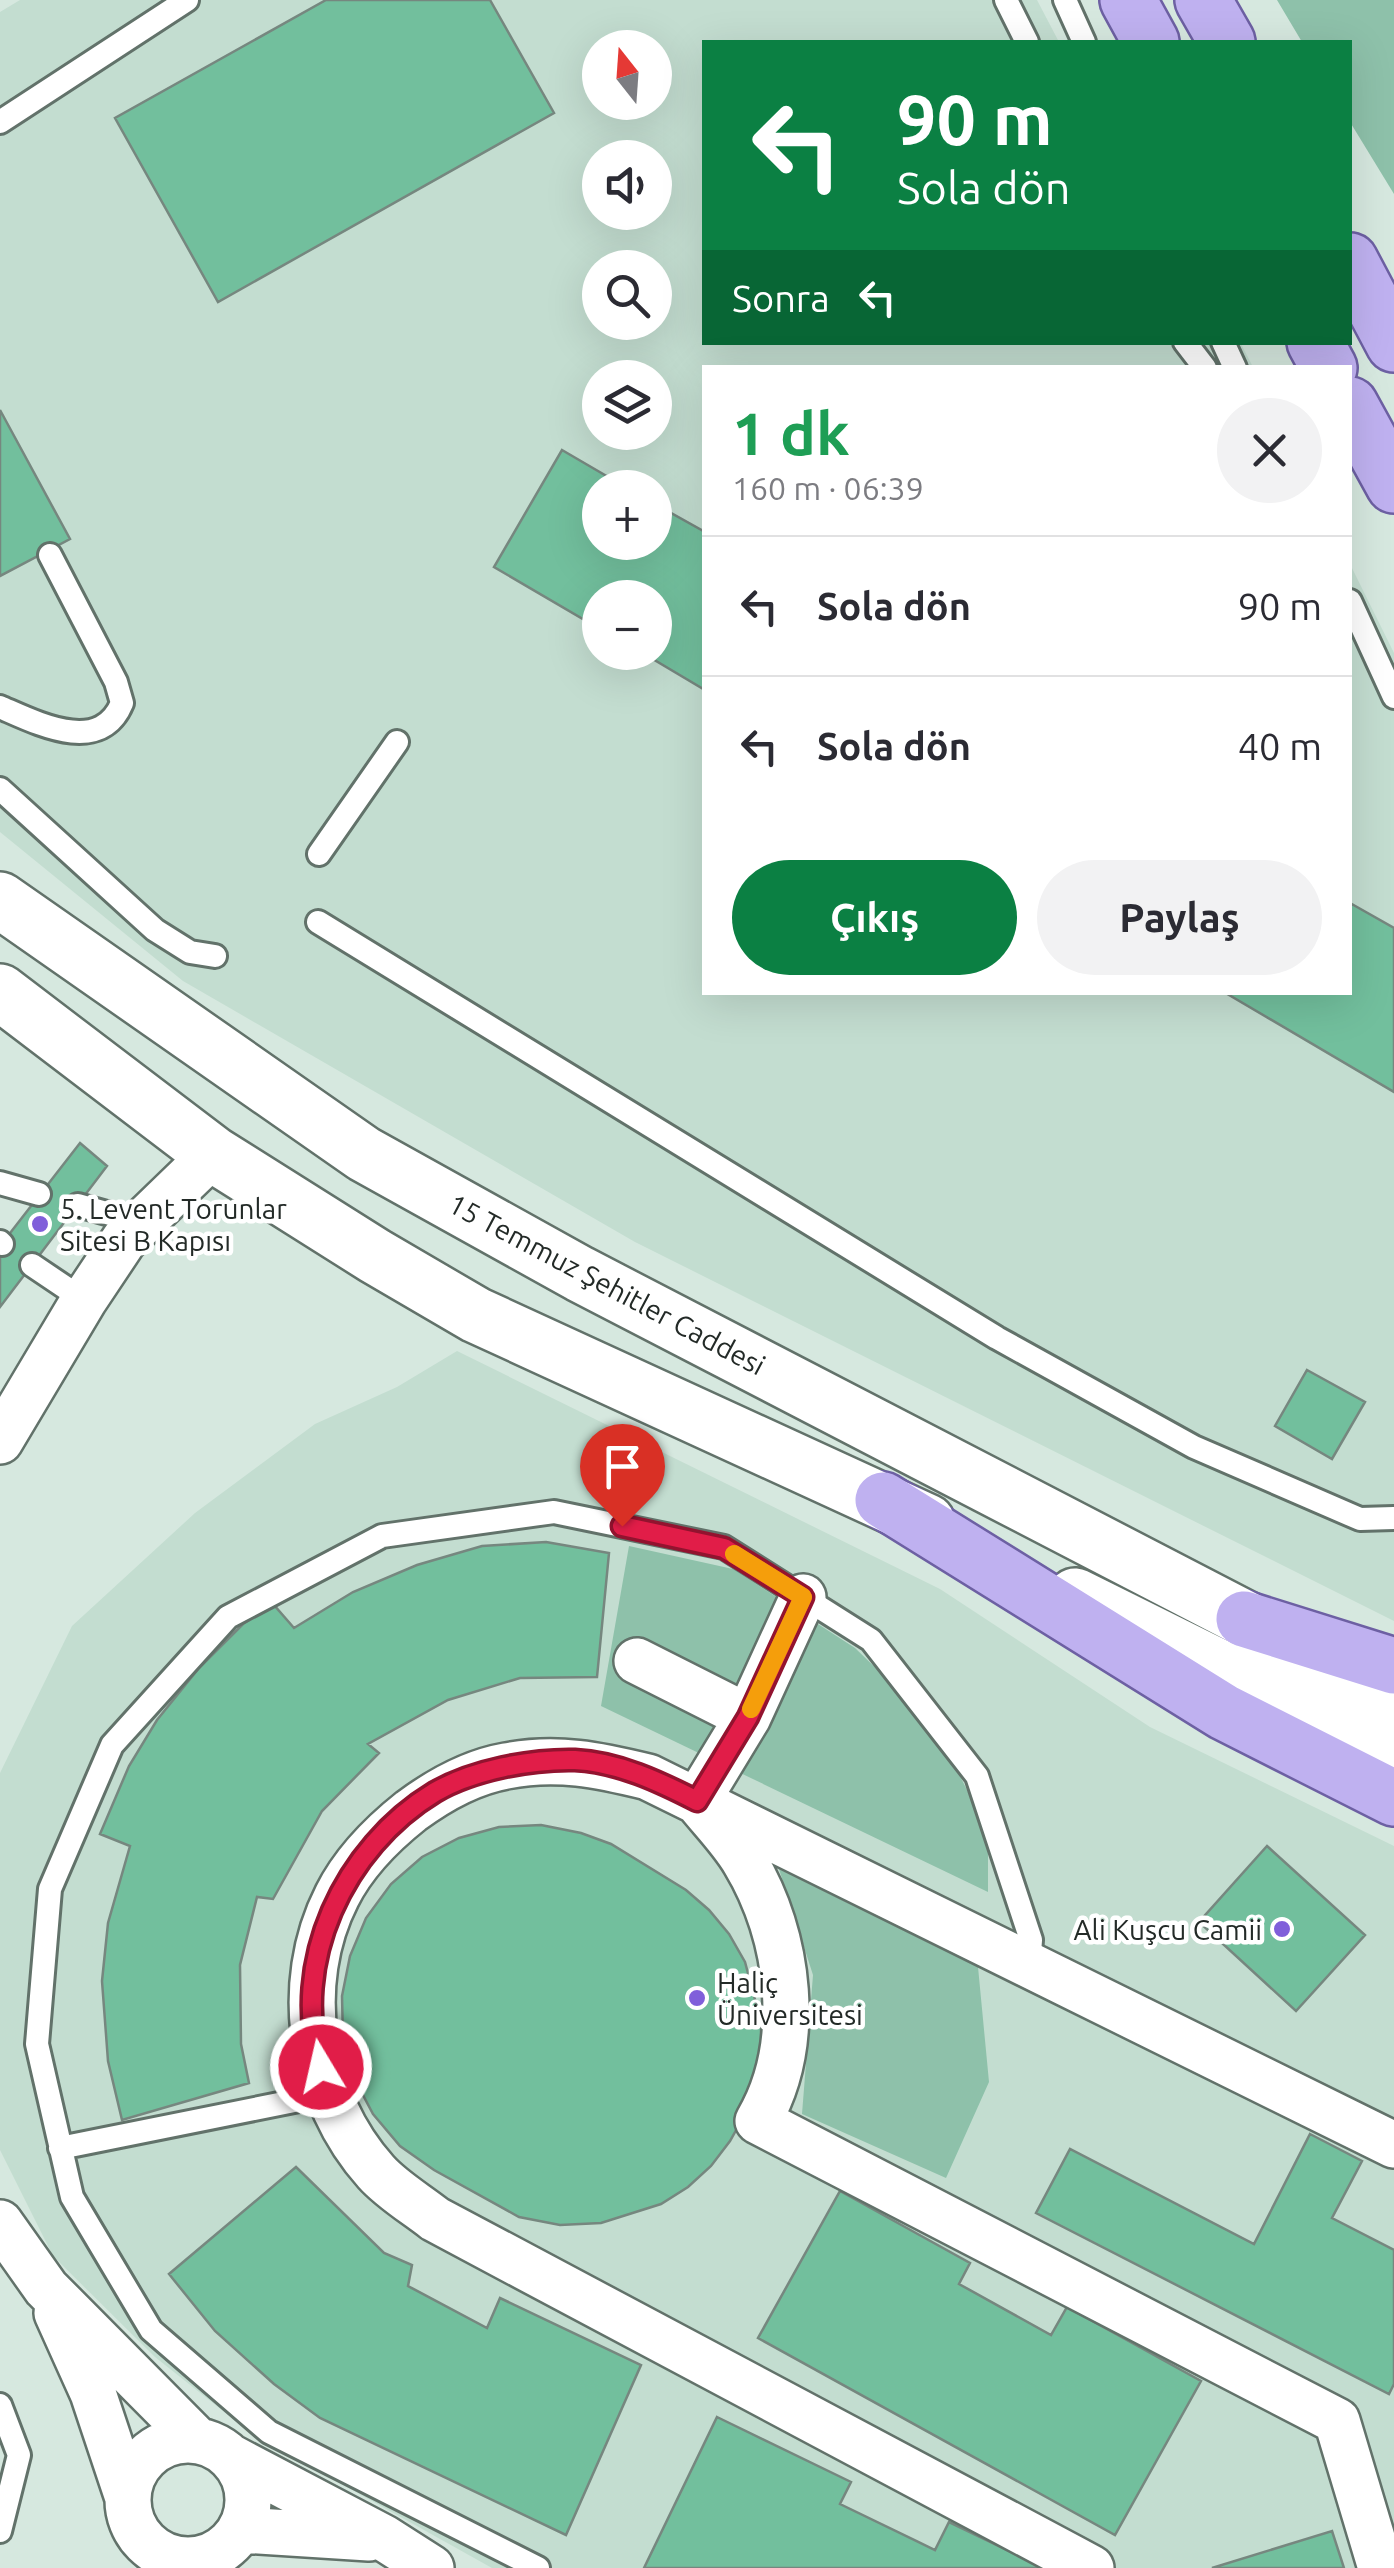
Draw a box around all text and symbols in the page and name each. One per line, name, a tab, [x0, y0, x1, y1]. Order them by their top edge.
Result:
north arrow	[582, 30, 672, 120]
map controls	[582, 30, 672, 670]
icon: left	[732, 80, 862, 210]
text: 90 m	[897, 80, 1053, 158]
button: sound	[582, 140, 672, 230]
text: Sola dön	[897, 162, 1071, 213]
button: search	[582, 250, 672, 340]
icon: left	[850, 270, 905, 325]
text: Sonra	[732, 277, 830, 319]
button: layers	[582, 360, 672, 450]
button: close	[1217, 398, 1322, 503]
text: 1 dk	[732, 399, 850, 466]
button: +	[582, 470, 672, 560]
text: 160 m · 06:39	[732, 470, 924, 506]
icon: left	[732, 579, 787, 634]
button: −	[582, 580, 672, 670]
text: Sola dön	[817, 585, 971, 627]
text: 90 m	[1238, 585, 1322, 627]
icon: left	[732, 719, 787, 774]
text: Sola dön	[817, 725, 971, 767]
text: 40 m	[1238, 725, 1322, 767]
button: Çıkış	[732, 860, 1017, 975]
button: Paylaş	[1037, 860, 1322, 975]
street label: 15 Temmuz Şehitler Caddesi	[444, 1187, 770, 1381]
place label: 5. Levent Torunlar Sitesi B Kapısı	[60, 1193, 287, 1256]
marker: 5. Levent Torunlar Sitesi B Kapısı	[29, 1213, 51, 1235]
pin	[580, 1424, 665, 1527]
icon: arrive	[595, 1439, 650, 1494]
place label: Ali Kuşcu Camii	[1073, 1914, 1262, 1945]
marker: Ali Kuşcu Camii	[1271, 1918, 1293, 1940]
place label: Haliç Üniversitesi	[717, 1967, 863, 2030]
marker: Haliç Üniversitesi	[686, 1987, 708, 2009]
position arrow	[269, 2015, 373, 2119]

